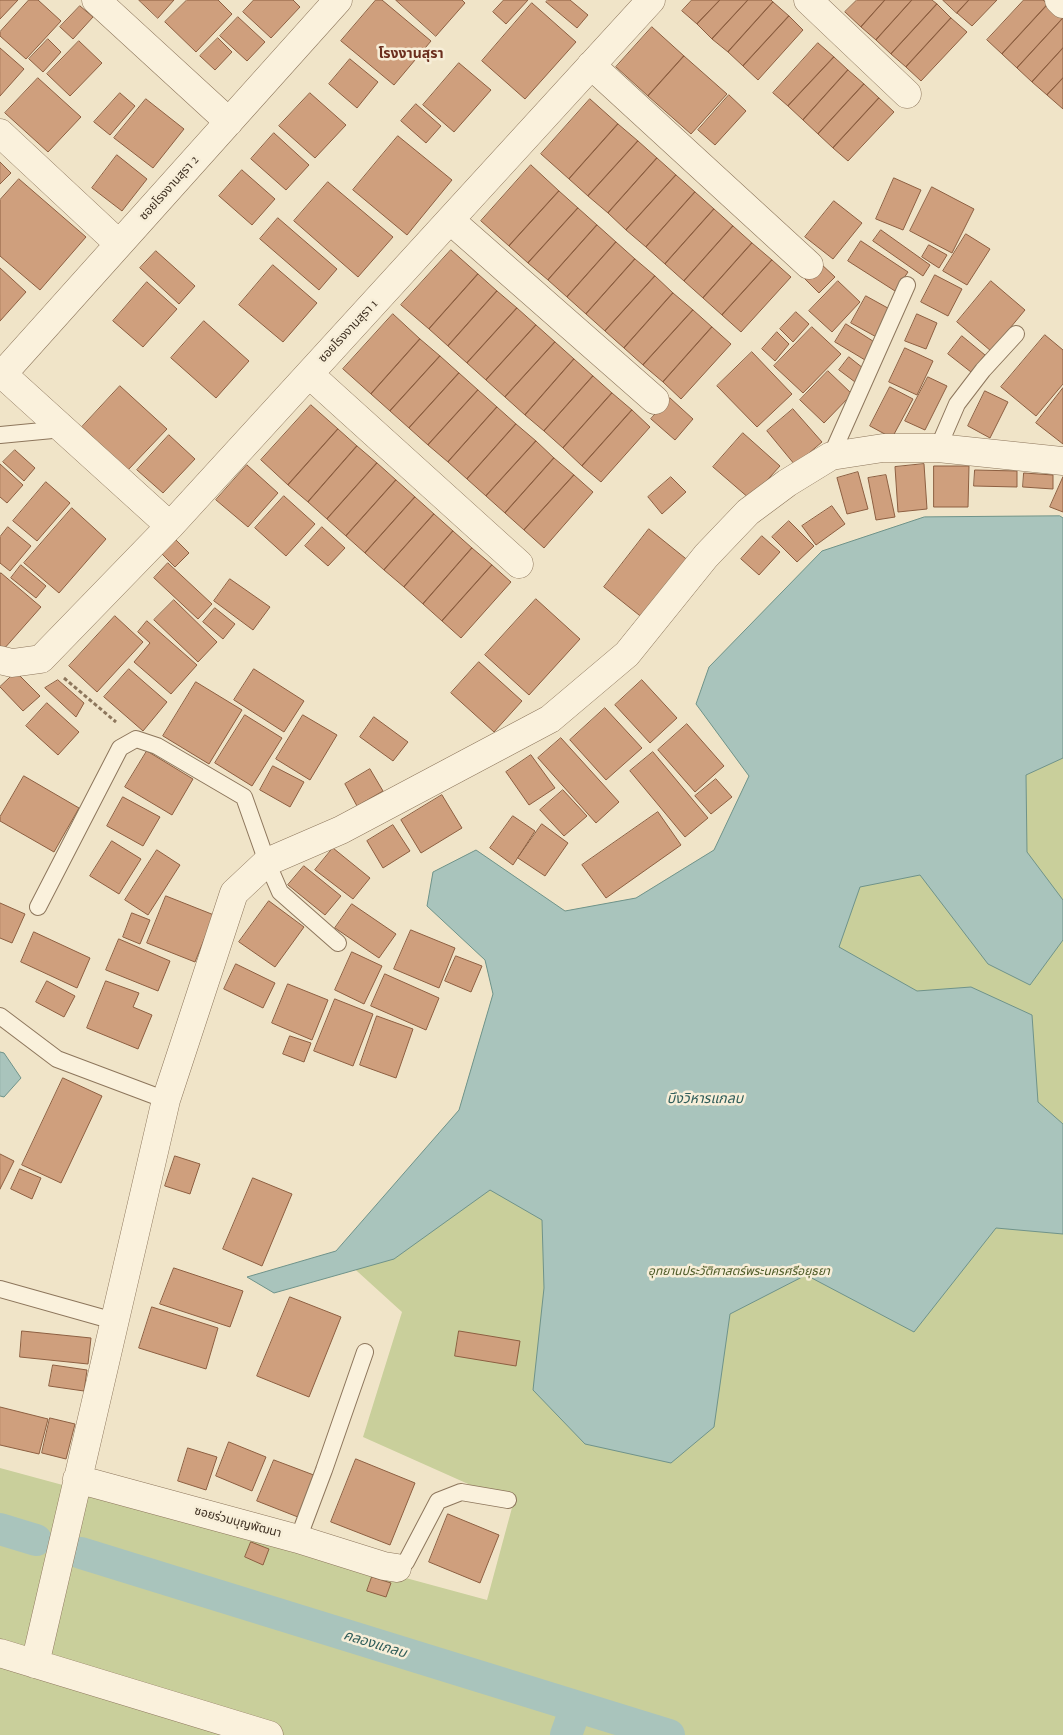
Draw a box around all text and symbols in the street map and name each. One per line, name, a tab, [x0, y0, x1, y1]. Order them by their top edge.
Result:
district label: โรงงานสุรา	[379, 46, 443, 62]
street label: ซอยโรงงานสุรา 2	[136, 153, 202, 223]
street label: ซอยโรงงานสุรา 1	[315, 297, 381, 365]
water label: บึงวิหารแกลบ	[667, 1091, 743, 1107]
park label: อุทยานประวัติศาสตร์พระนครศรีอยุธยา	[648, 1264, 830, 1278]
street label: ซอยร่วมบุญพัฒนา	[193, 1503, 283, 1541]
water label: คลองแกลบ	[341, 1626, 409, 1662]

